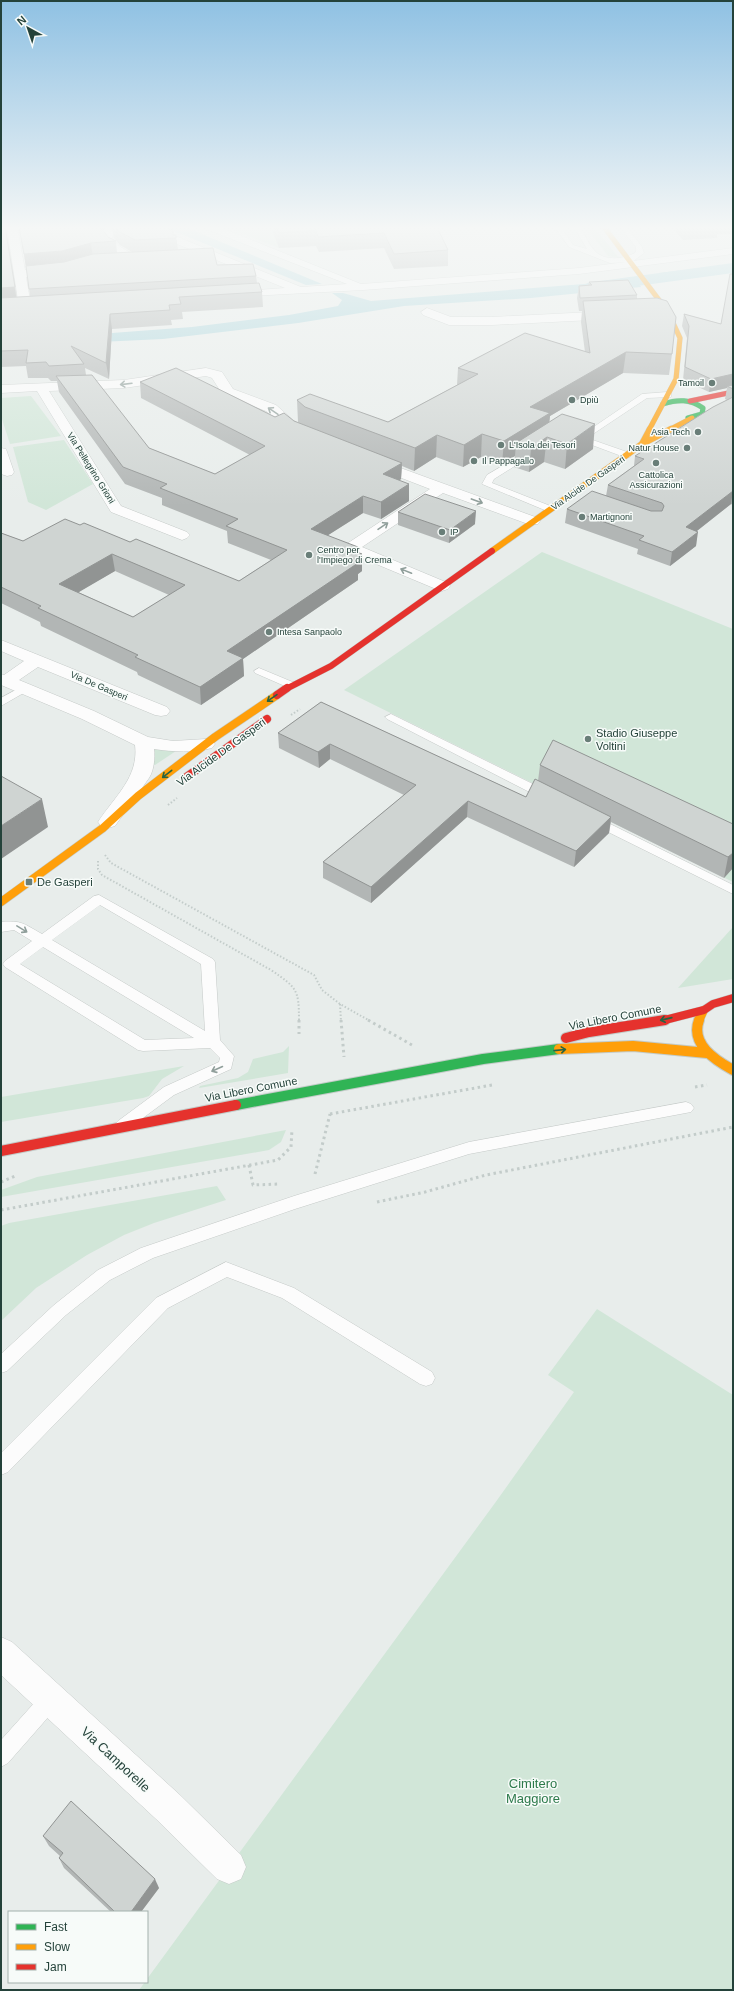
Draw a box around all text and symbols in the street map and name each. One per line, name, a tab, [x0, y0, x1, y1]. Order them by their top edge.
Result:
north arrow	[8, 8, 48, 48]
text: N	[15, 13, 29, 27]
place label: Tamoil	[678, 378, 704, 388]
marker: Tamoil	[707, 378, 717, 388]
one-way arrow	[120, 380, 133, 387]
marker: Dpiù	[567, 395, 577, 405]
place label: Dpiù	[580, 395, 599, 405]
one-way arrow	[267, 407, 278, 415]
place label: Asia Tech	[651, 427, 690, 437]
marker: Asia Tech	[693, 427, 703, 437]
street label: Via Pellegrino Grioni	[65, 431, 117, 505]
marker: L'Isola dei Tesori	[496, 440, 506, 450]
place label: L'Isola dei Tesori	[509, 440, 576, 450]
place label: Natur House	[628, 443, 679, 453]
marker: Natur House	[682, 443, 692, 453]
street label: Via Alcide De Gasperi	[549, 454, 627, 512]
marker: Il Pappagallo	[469, 456, 479, 466]
place label: Il Pappagallo	[482, 456, 534, 466]
marker: Cattolica Assicurazioni	[651, 458, 661, 468]
place label: Cattolica Assicurazioni	[629, 470, 683, 490]
one-way arrow	[471, 498, 484, 505]
marker: Martignoni	[577, 512, 587, 522]
place label: Martignoni	[590, 512, 632, 522]
one-way arrow	[377, 522, 389, 530]
marker: IP	[437, 527, 447, 537]
place label: IP	[450, 527, 459, 537]
place label: Centro per l'Impiego di Crema	[317, 545, 392, 565]
marker: Centro per l'Impiego di Crema	[304, 550, 314, 560]
one-way arrow	[401, 567, 413, 574]
marker: Intesa Sanpaolo	[264, 627, 274, 637]
place label: Intesa Sanpaolo	[277, 627, 342, 637]
street label: Via De Gasperi	[69, 670, 129, 702]
one-way arrow	[267, 694, 278, 702]
street label: Via Alcide De Gasperi	[174, 716, 268, 788]
place label: Stadio Giuseppe Voltini	[596, 727, 677, 752]
marker: Stadio Giuseppe Voltini	[583, 734, 593, 744]
one-way arrow	[161, 770, 172, 779]
place label: De Gasperi	[37, 876, 93, 888]
marker: De Gasperi	[24, 877, 34, 887]
one-way arrow	[17, 924, 28, 933]
street label: Via Libero Comune	[568, 1002, 662, 1032]
one-way arrow	[660, 1016, 673, 1024]
one-way arrow	[553, 1046, 566, 1054]
one-way arrow	[211, 1066, 223, 1073]
street label: Via Libero Comune	[204, 1074, 298, 1104]
street label: Via Camporelle	[78, 1724, 153, 1795]
park label: Cimitero Maggiore	[506, 1776, 560, 1806]
legend	[8, 1911, 148, 1983]
text: Fast	[44, 1920, 68, 1934]
text: Slow	[44, 1940, 70, 1954]
text: Jam	[44, 1960, 67, 1974]

